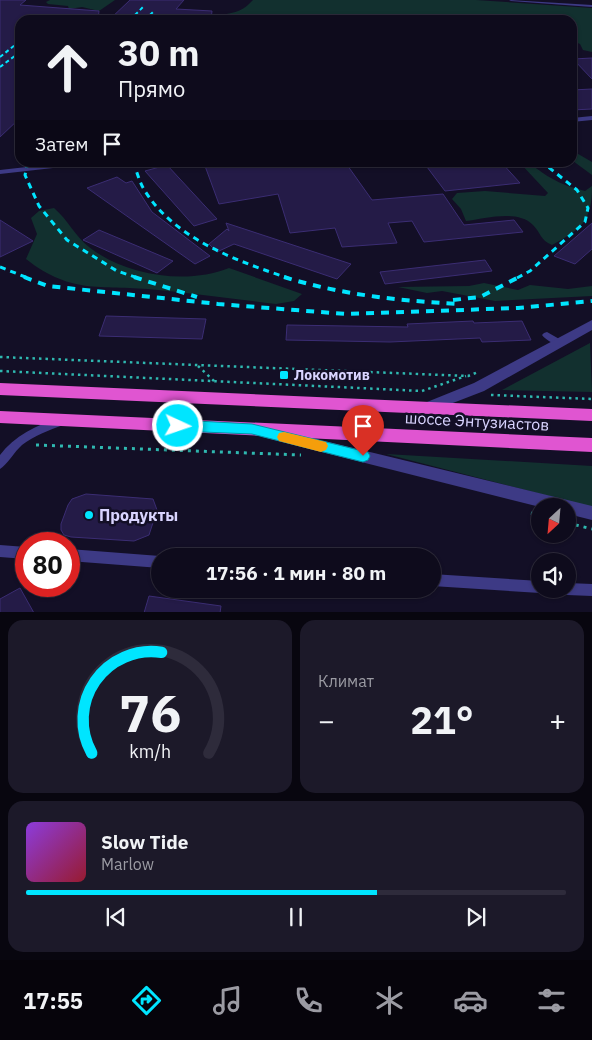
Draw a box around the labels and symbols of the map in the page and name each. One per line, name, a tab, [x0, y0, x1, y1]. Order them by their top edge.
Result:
place label: Локомотив	[294, 366, 370, 384]
marker: Локомотив	[278, 369, 290, 381]
position arrow	[151, 399, 203, 451]
pin	[342, 405, 384, 456]
street label: шоссе Энтузиастов	[404, 407, 550, 435]
north arrow	[531, 498, 576, 542]
place label: Продукты	[99, 505, 178, 525]
marker: Продукты	[83, 509, 95, 521]
speed limit sign: 80	[15, 532, 80, 597]

